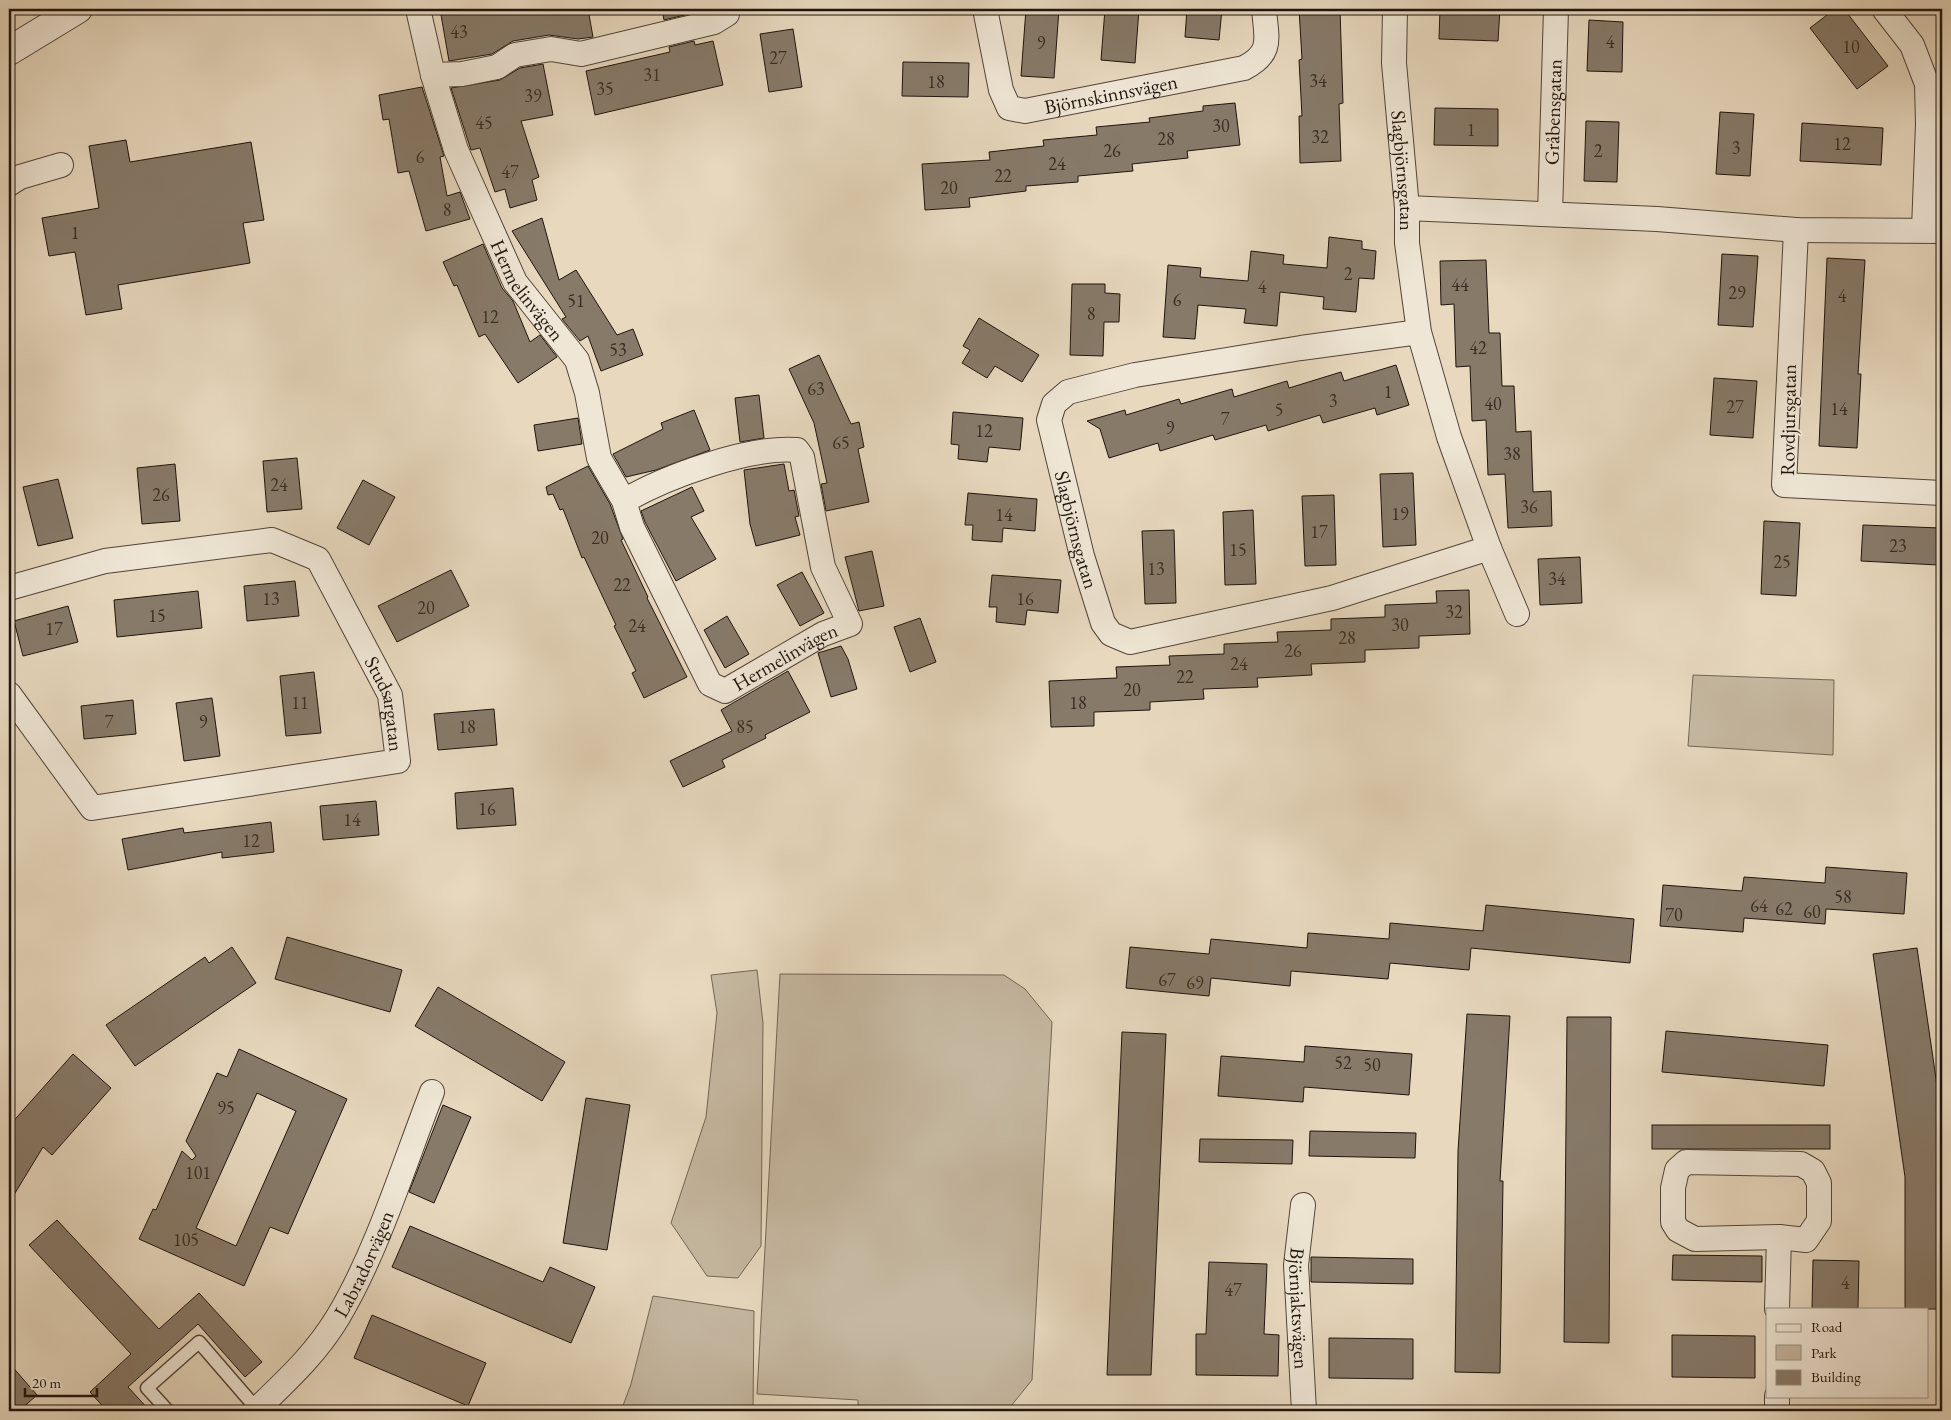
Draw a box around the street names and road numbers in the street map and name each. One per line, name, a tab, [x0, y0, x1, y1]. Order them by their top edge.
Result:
street label: Gråbensgatan	[1538, 58, 1568, 165]
street label: Björnskinnsvägen	[1042, 68, 1180, 120]
street label: Slagbjörnsgatan	[1385, 109, 1420, 231]
street label: Hermelinvägen	[485, 235, 570, 347]
street label: Rovdjursgatan	[1774, 363, 1802, 476]
street label: Slagbjörnsgatan	[1049, 468, 1105, 592]
street label: Hermelinvägen	[728, 617, 842, 697]
street label: Studsargatan	[359, 652, 410, 753]
street label: Labradorvägen	[328, 1206, 400, 1322]
street label: Björnjaktsvägen	[1283, 1246, 1315, 1370]

